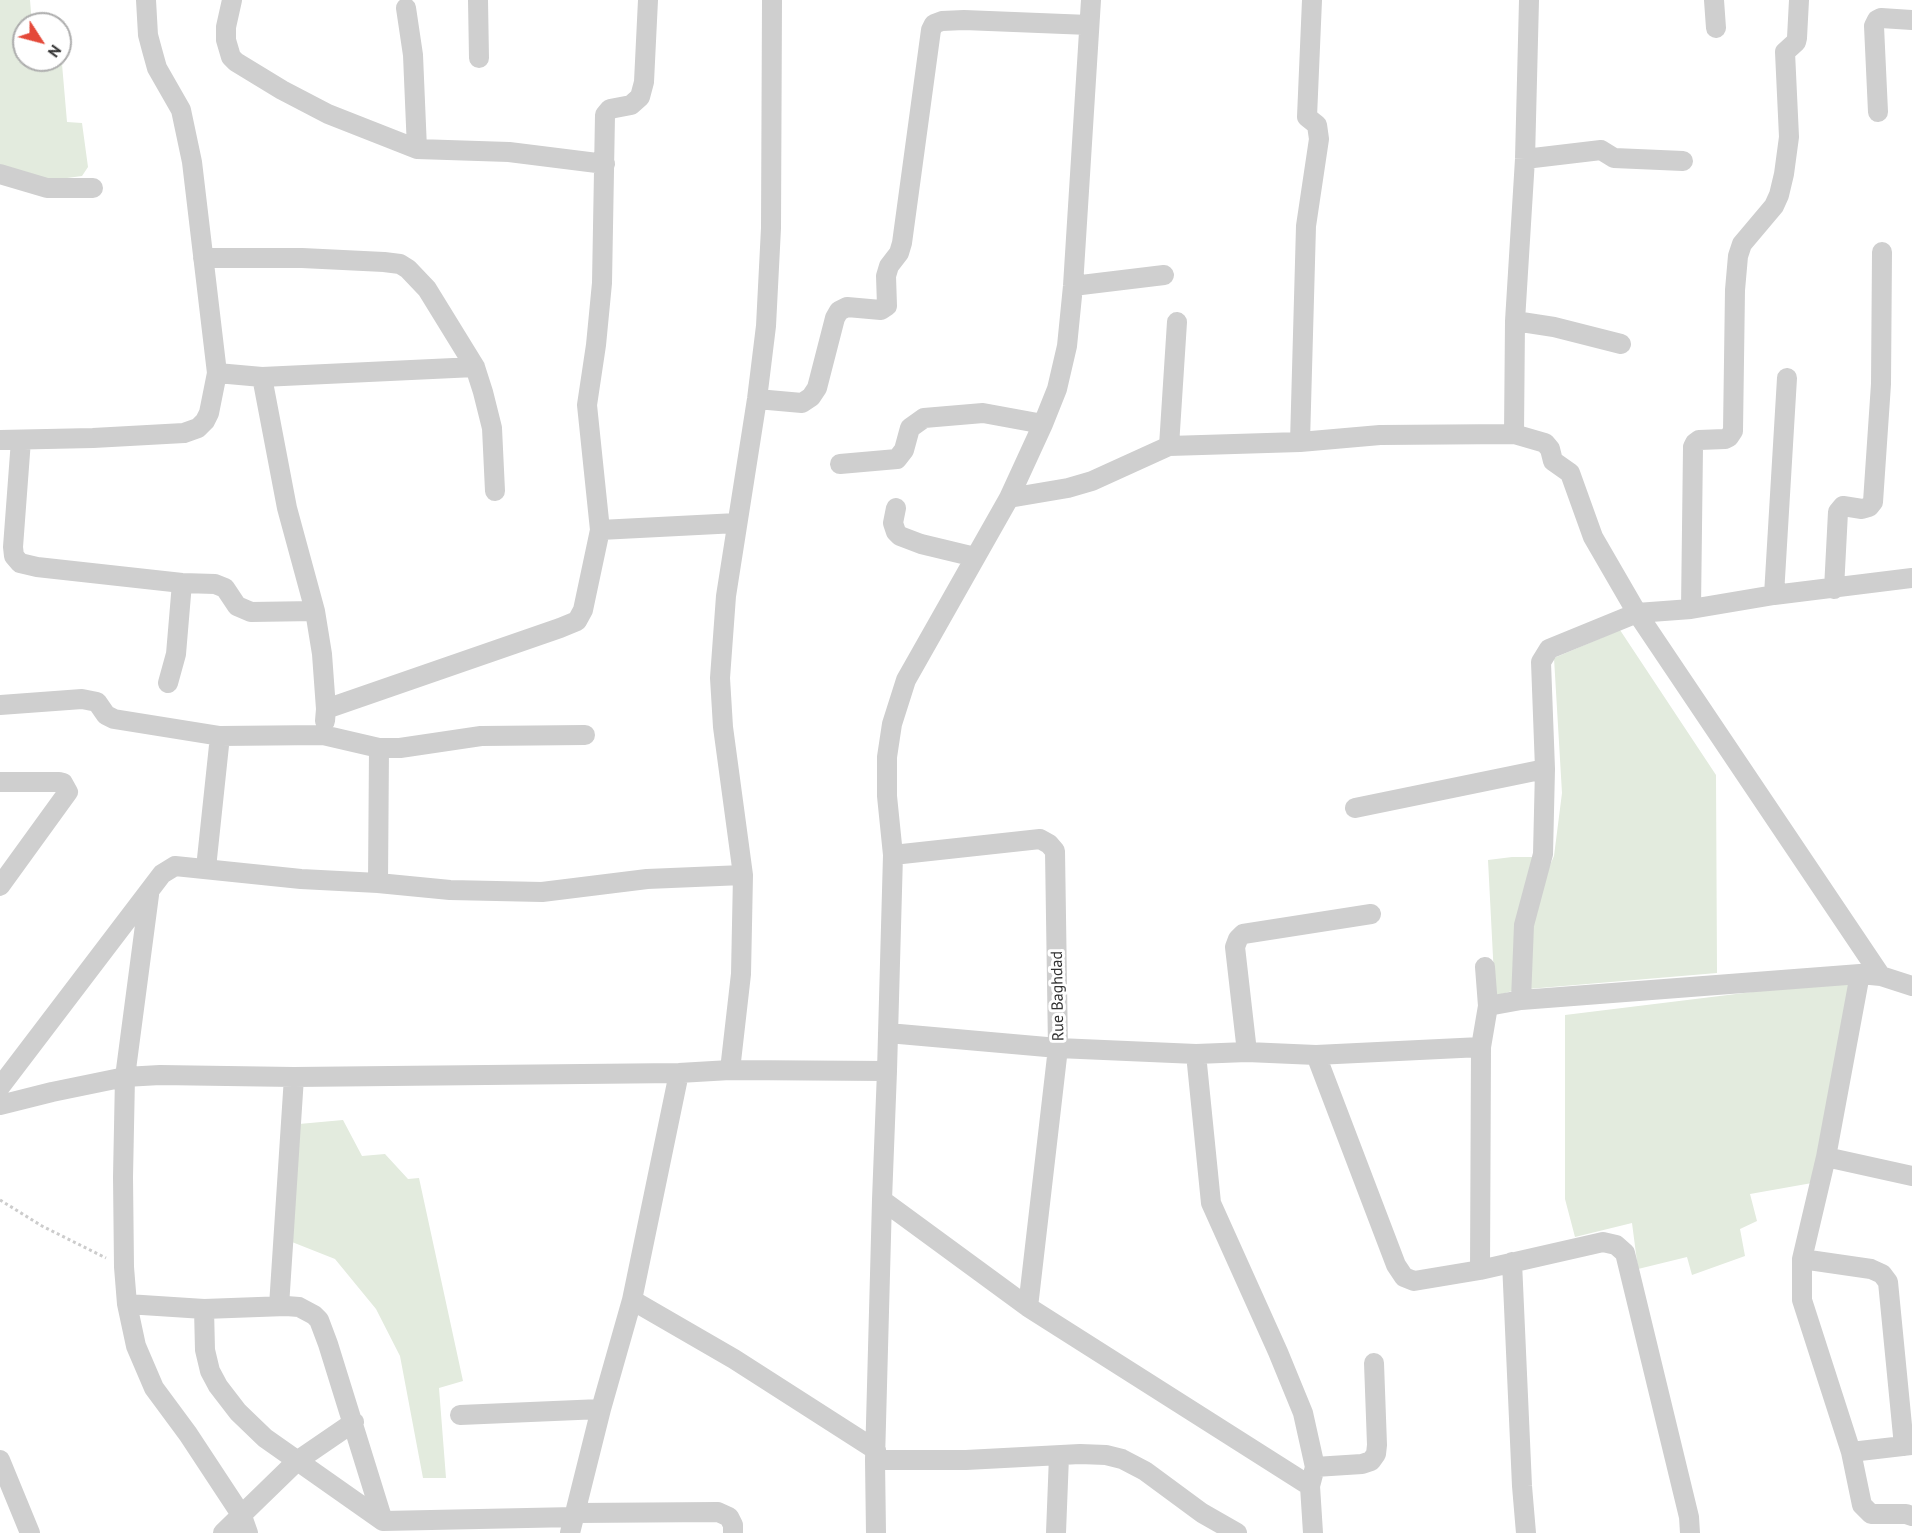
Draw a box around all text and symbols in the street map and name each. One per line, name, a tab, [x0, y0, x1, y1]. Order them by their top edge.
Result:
north arrow	[12, 12, 72, 72]
text: N	[44, 41, 66, 62]
street label: Rue Baghdad	[1048, 951, 1068, 1041]

